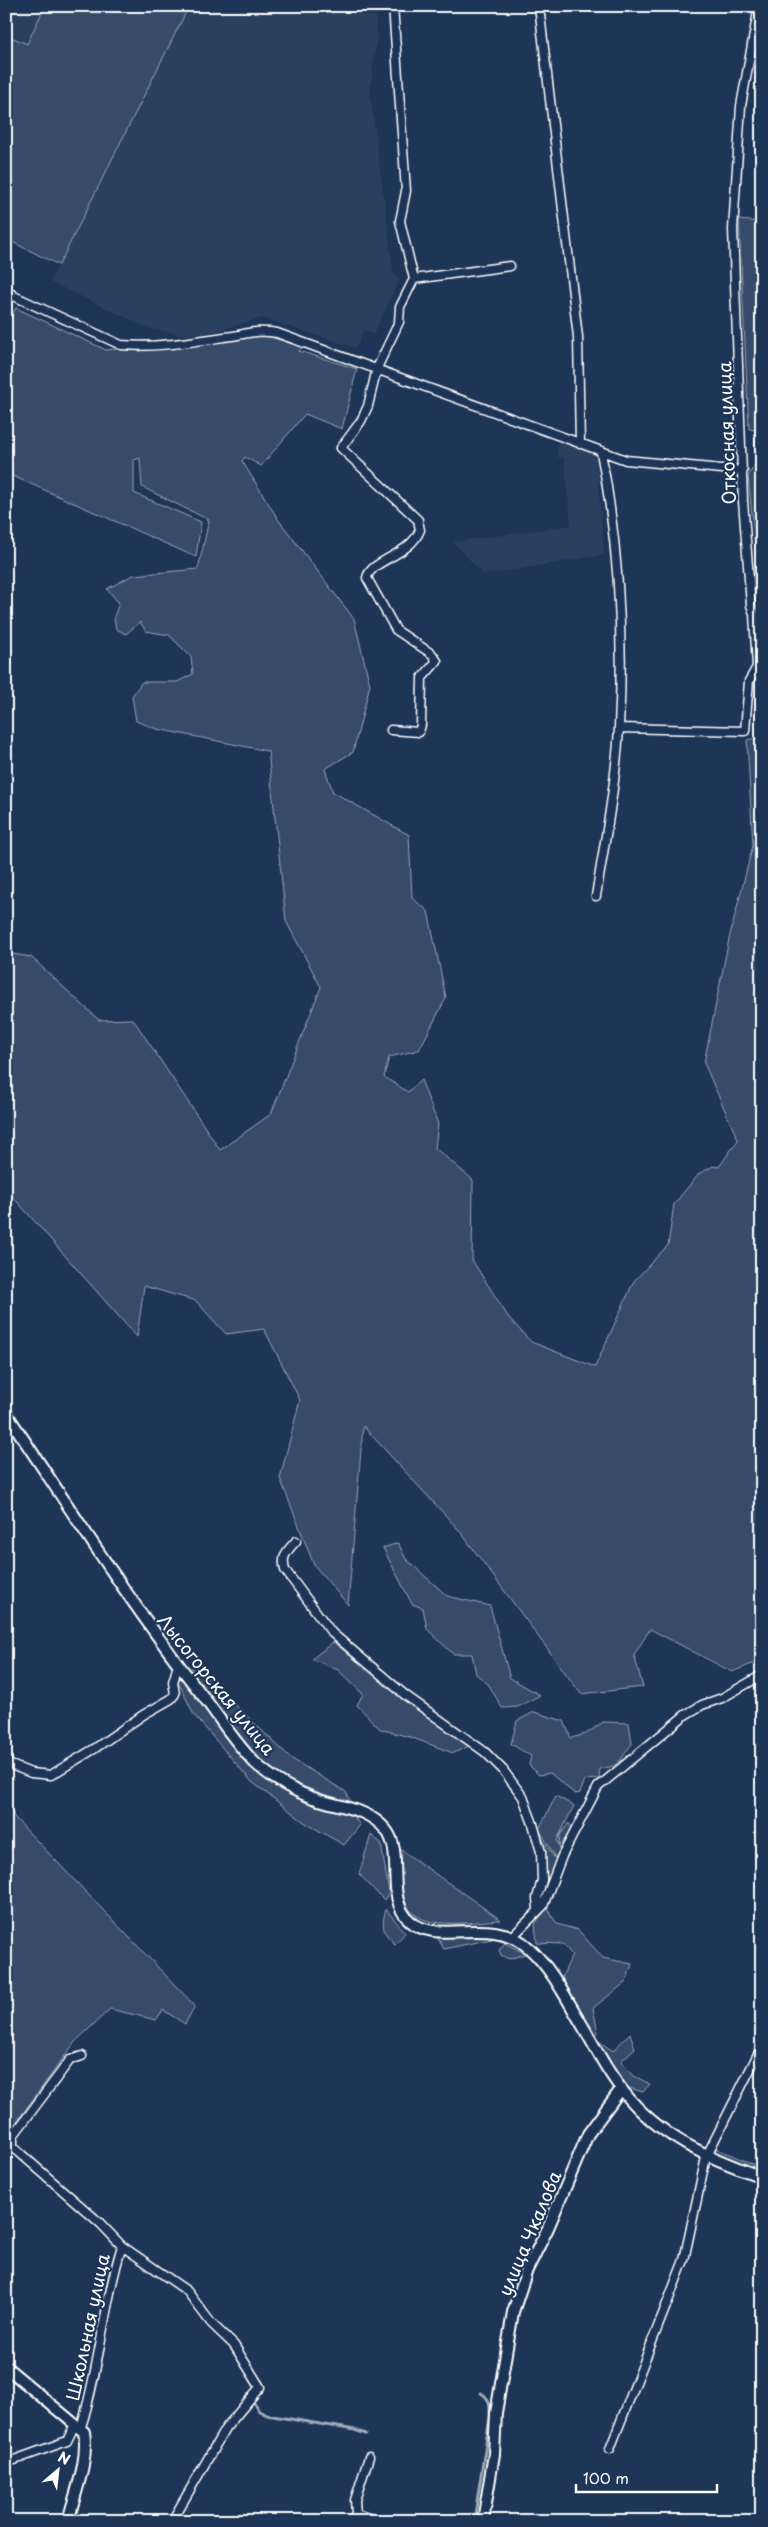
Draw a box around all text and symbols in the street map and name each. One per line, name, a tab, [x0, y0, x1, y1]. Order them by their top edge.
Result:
street label: Откосная улица	[710, 360, 742, 505]
street label: Лысогорская улица	[152, 1608, 283, 1761]
street label: улица Чкалова	[490, 2166, 568, 2300]
street label: Школьная улица	[58, 2250, 116, 2403]
north arrow	[32, 2444, 82, 2494]
text: N	[55, 2446, 74, 2470]
scale bar	[576, 2462, 717, 2494]
text: 100 m	[583, 2466, 629, 2489]

